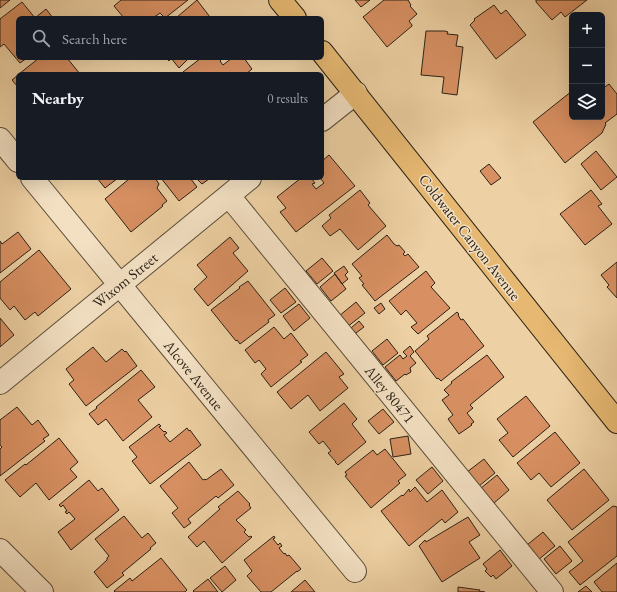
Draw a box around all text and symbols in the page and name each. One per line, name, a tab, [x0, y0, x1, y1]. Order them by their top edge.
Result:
map controls	[569, 12, 605, 120]
button: +	[569, 12, 605, 48]
search box	[16, 16, 324, 60]
icon: search	[30, 27, 52, 49]
text: Search here	[62, 29, 127, 48]
button: −	[569, 48, 605, 84]
button: layers	[569, 84, 605, 120]
text: Nearby	[32, 87, 84, 109]
text: 0 results	[267, 90, 308, 107]
street label: Coldwater Canyon Avenue	[415, 170, 525, 304]
street label: Wixom Street	[89, 248, 162, 312]
street label: Alcove Avenue	[159, 335, 228, 414]
street label: Alley 80471	[360, 360, 419, 427]

